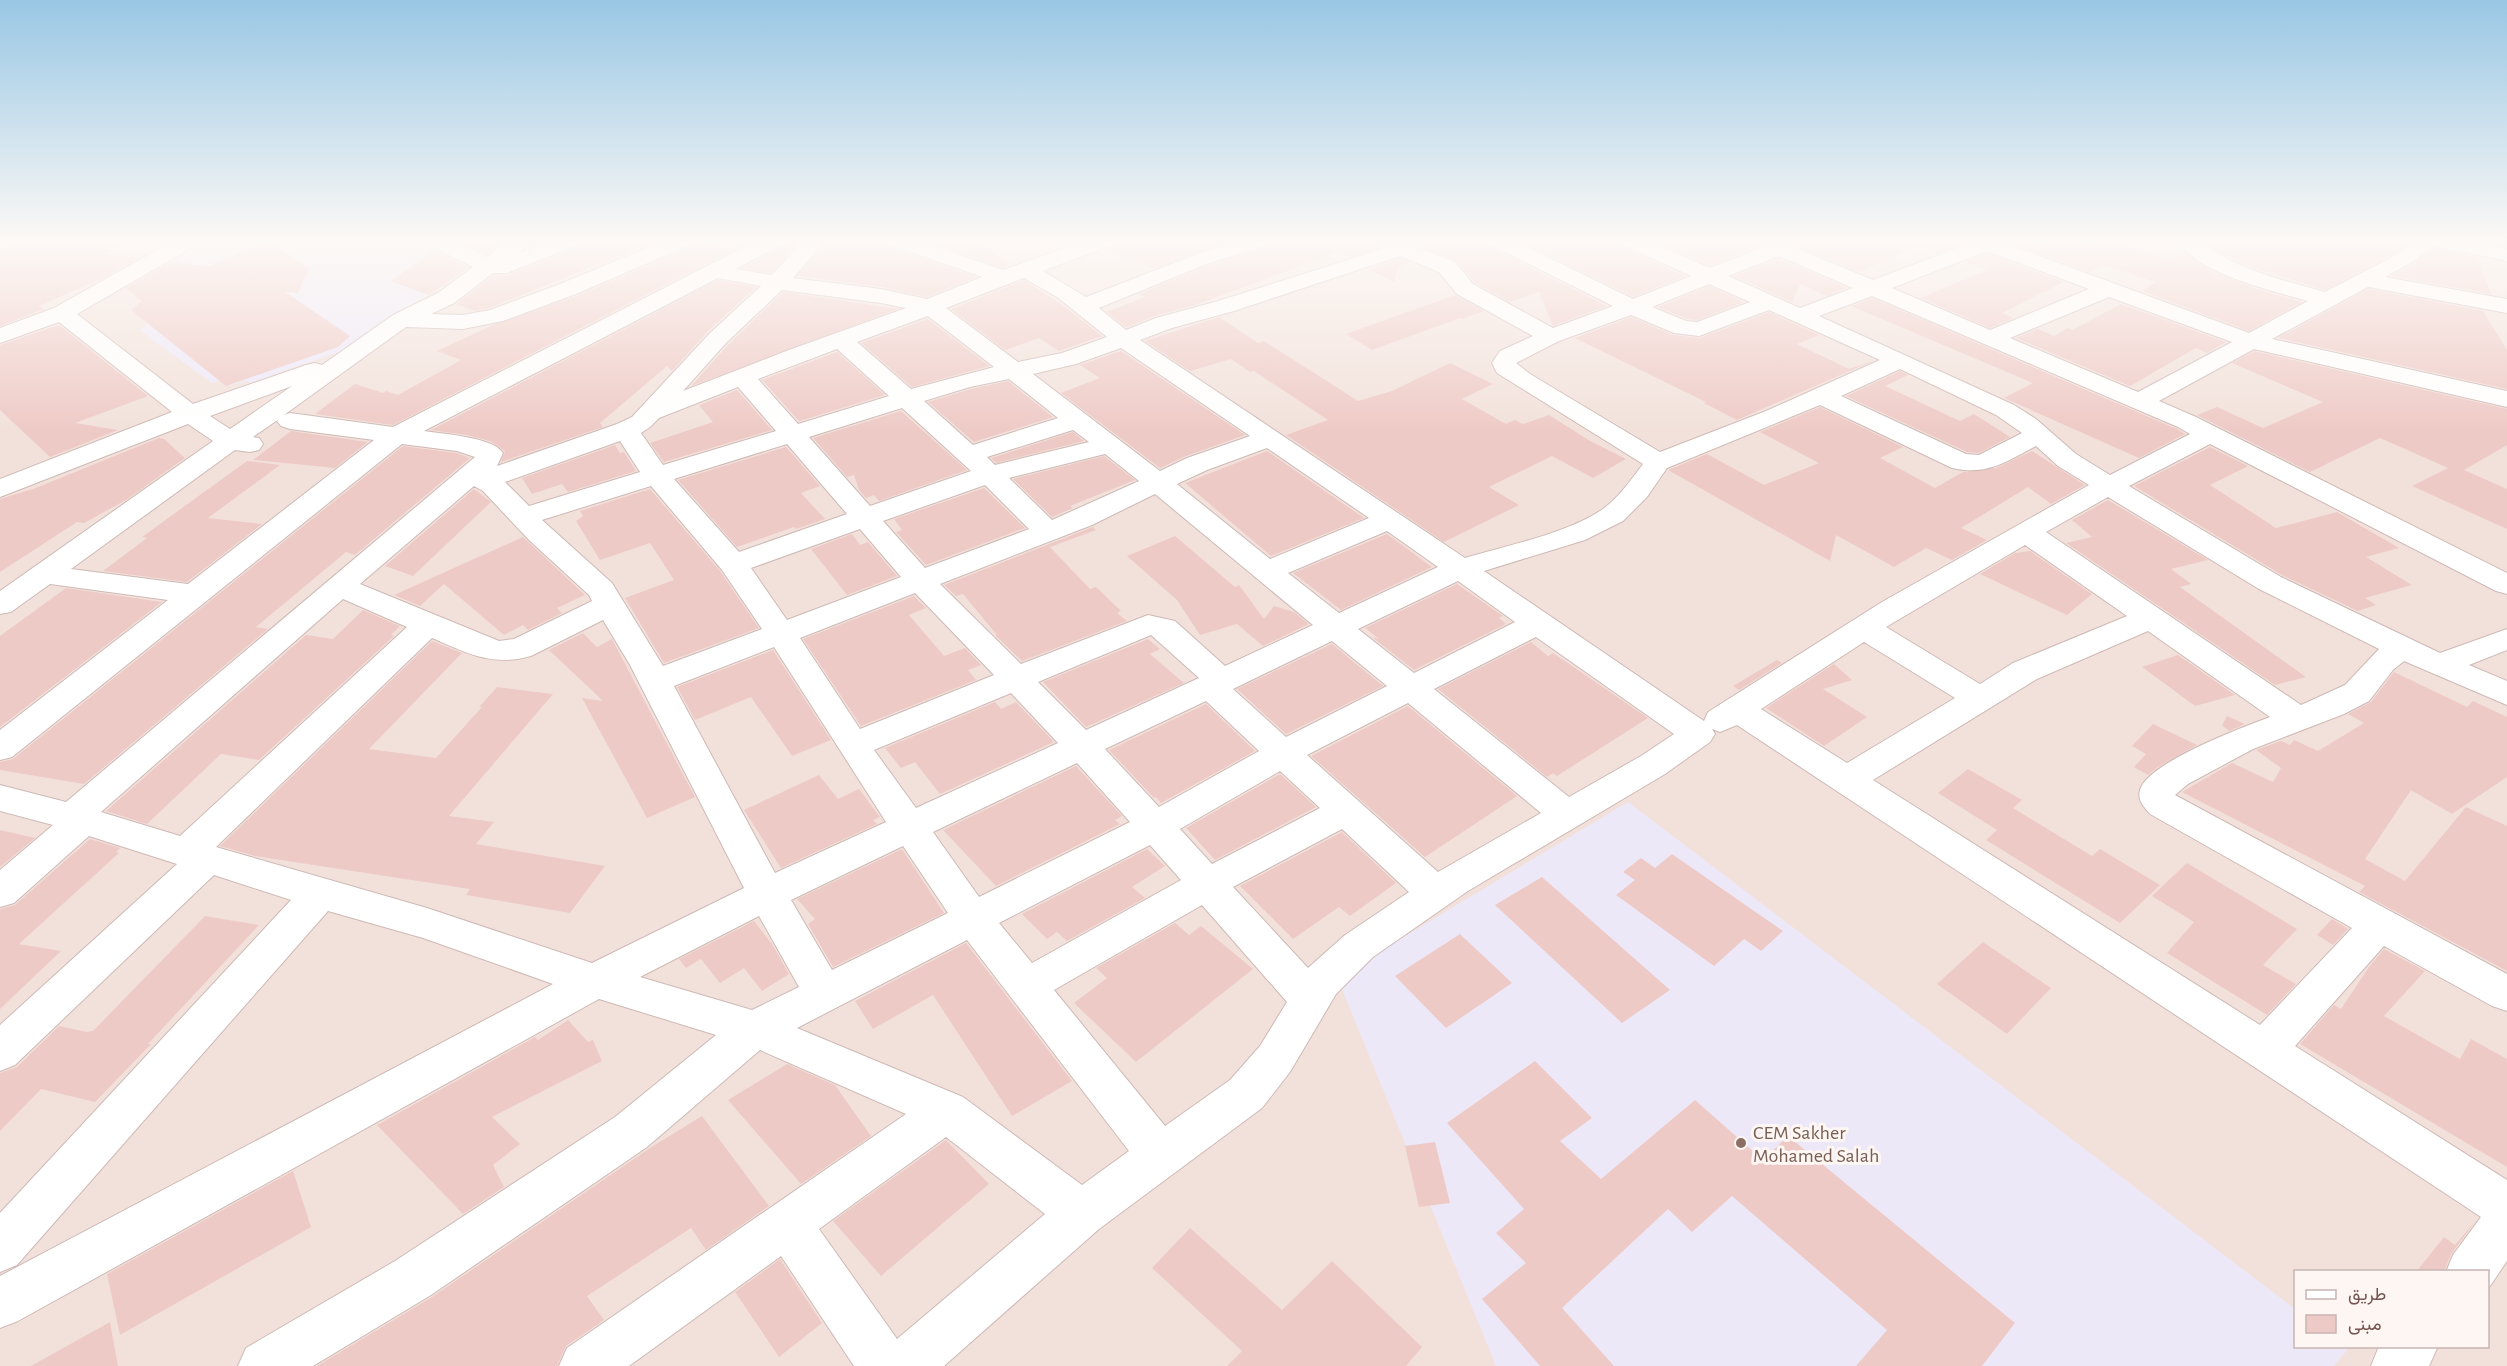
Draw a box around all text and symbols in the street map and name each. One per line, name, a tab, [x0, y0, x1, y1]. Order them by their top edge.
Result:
place label: CEM Sakher Mohamed Salah	[1753, 1123, 1879, 1166]
marker: CEM Sakher Mohamed Salah	[1734, 1136, 1748, 1150]
legend	[2294, 1270, 2489, 1348]
text: طريق	[2348, 1286, 2386, 1305]
text: مبنى	[2348, 1316, 2382, 1335]

